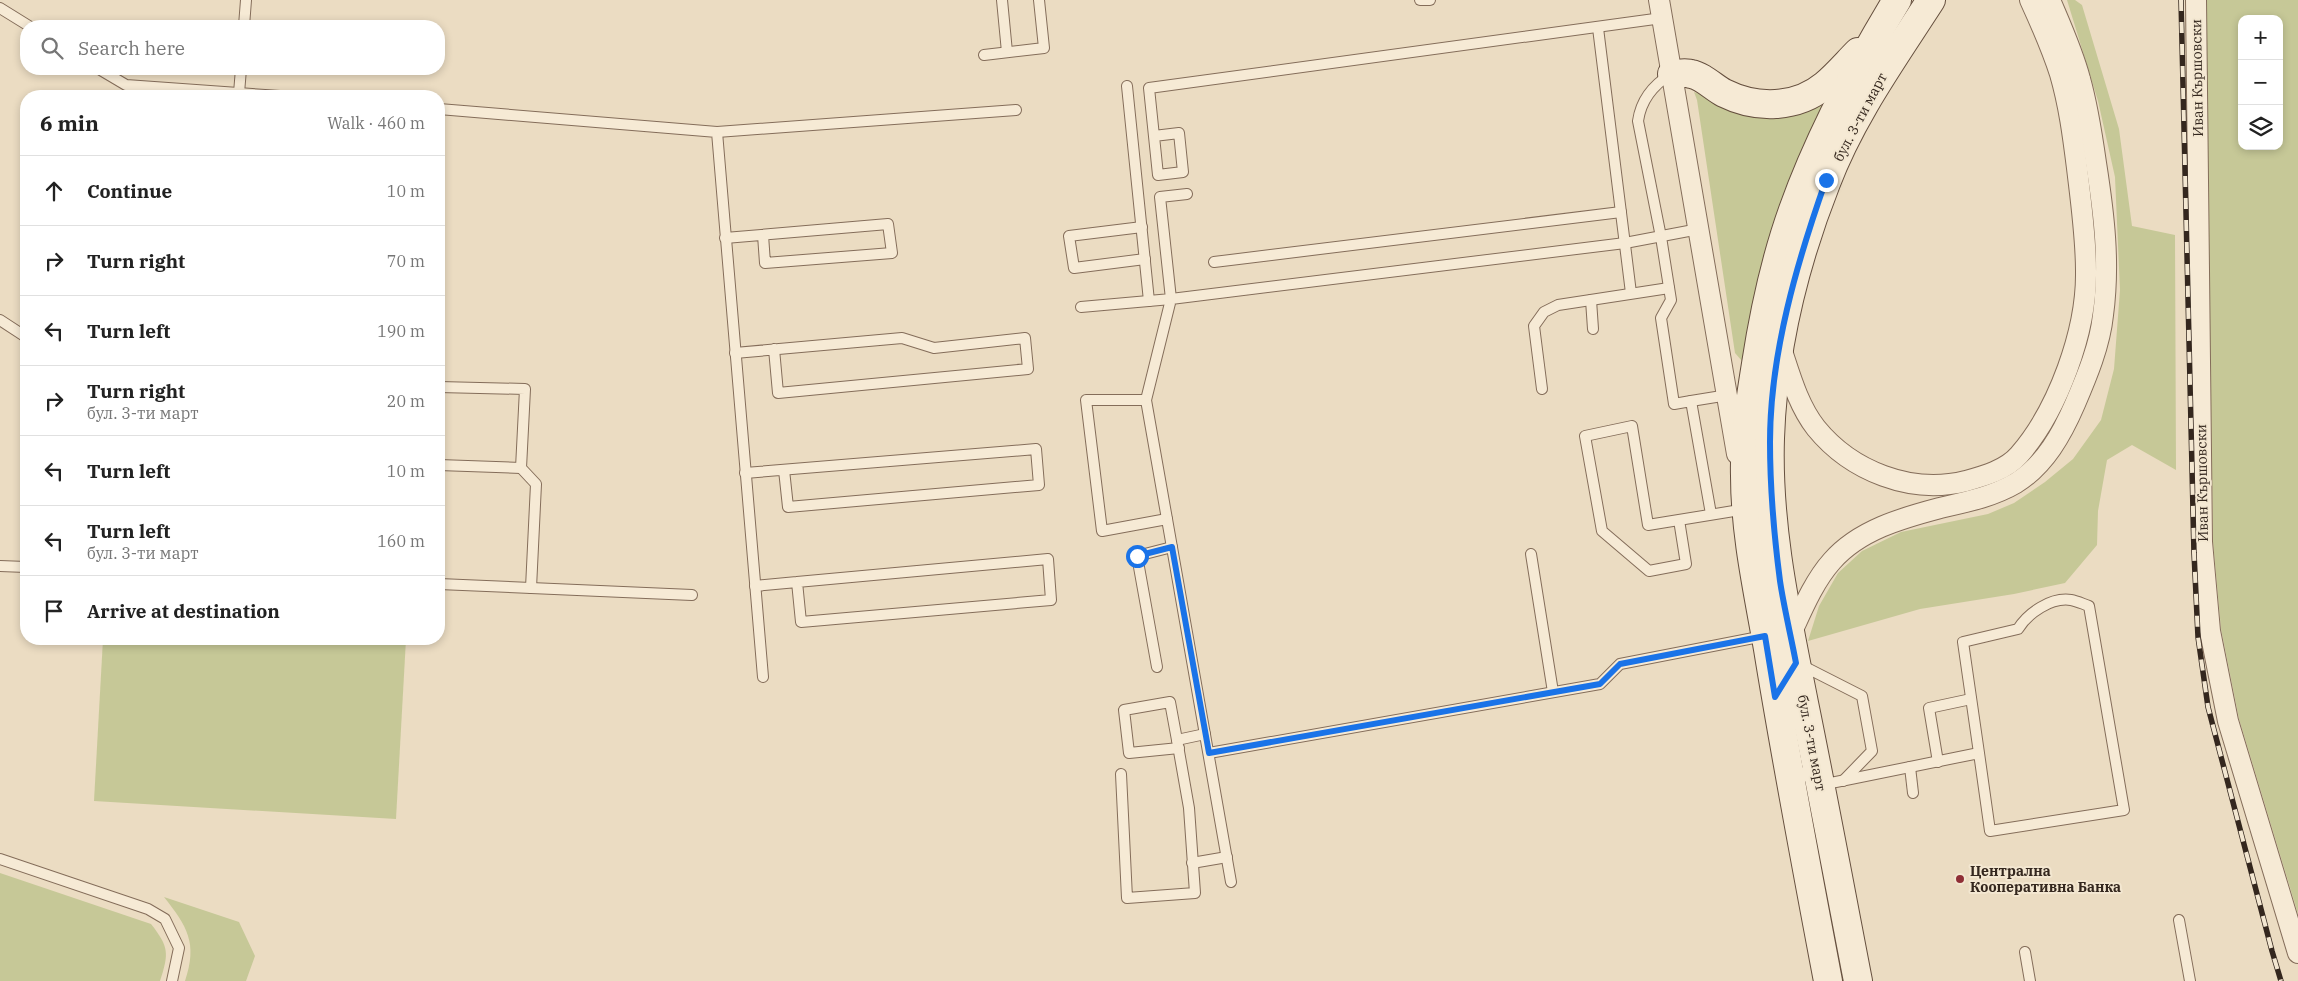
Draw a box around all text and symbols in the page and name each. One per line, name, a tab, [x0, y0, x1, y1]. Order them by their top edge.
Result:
map controls	[2238, 15, 2283, 150]
button: +	[2238, 15, 2283, 60]
street label: Иван Кършовски	[2187, 19, 2207, 137]
search box	[20, 20, 445, 75]
icon: search	[38, 34, 66, 62]
text: Search here	[78, 36, 185, 60]
button: −	[2238, 60, 2283, 105]
street label: бул. 3-ти март	[1829, 70, 1891, 164]
button: layers	[2238, 105, 2283, 150]
text: 6 min	[40, 109, 99, 137]
text: Walk · 460 m	[327, 113, 425, 133]
route end	[1815, 169, 1838, 192]
icon: ahead	[40, 177, 68, 205]
text: Continue	[87, 179, 172, 203]
text: 10 m	[387, 181, 425, 201]
icon: right	[40, 247, 68, 275]
text: Turn right	[87, 249, 185, 273]
text: 70 m	[387, 251, 425, 271]
icon: left	[40, 317, 68, 345]
text: Turn left	[87, 319, 170, 343]
text: 190 m	[377, 321, 425, 341]
text: Turn right	[87, 379, 185, 403]
icon: right	[40, 387, 68, 415]
text: 20 m	[387, 391, 425, 411]
text: бул. 3-ти март	[87, 403, 199, 423]
street label: Иван Кършовски	[2192, 424, 2212, 542]
icon: left	[40, 457, 68, 485]
text: Turn left	[87, 459, 170, 483]
text: 10 m	[387, 461, 425, 481]
text: Turn left	[87, 519, 170, 543]
icon: left	[40, 527, 68, 555]
text: 160 m	[377, 531, 425, 551]
text: бул. 3-ти март	[87, 543, 199, 563]
route start	[1126, 545, 1149, 568]
icon: arrive	[40, 597, 68, 625]
text: Arrive at destination	[87, 599, 280, 623]
street label: бул. 3-ти март	[1794, 693, 1830, 793]
place label: Централна Кооперативна Банка	[1970, 862, 2121, 896]
marker: Централна Кооперативна Банка	[1954, 873, 1966, 885]

